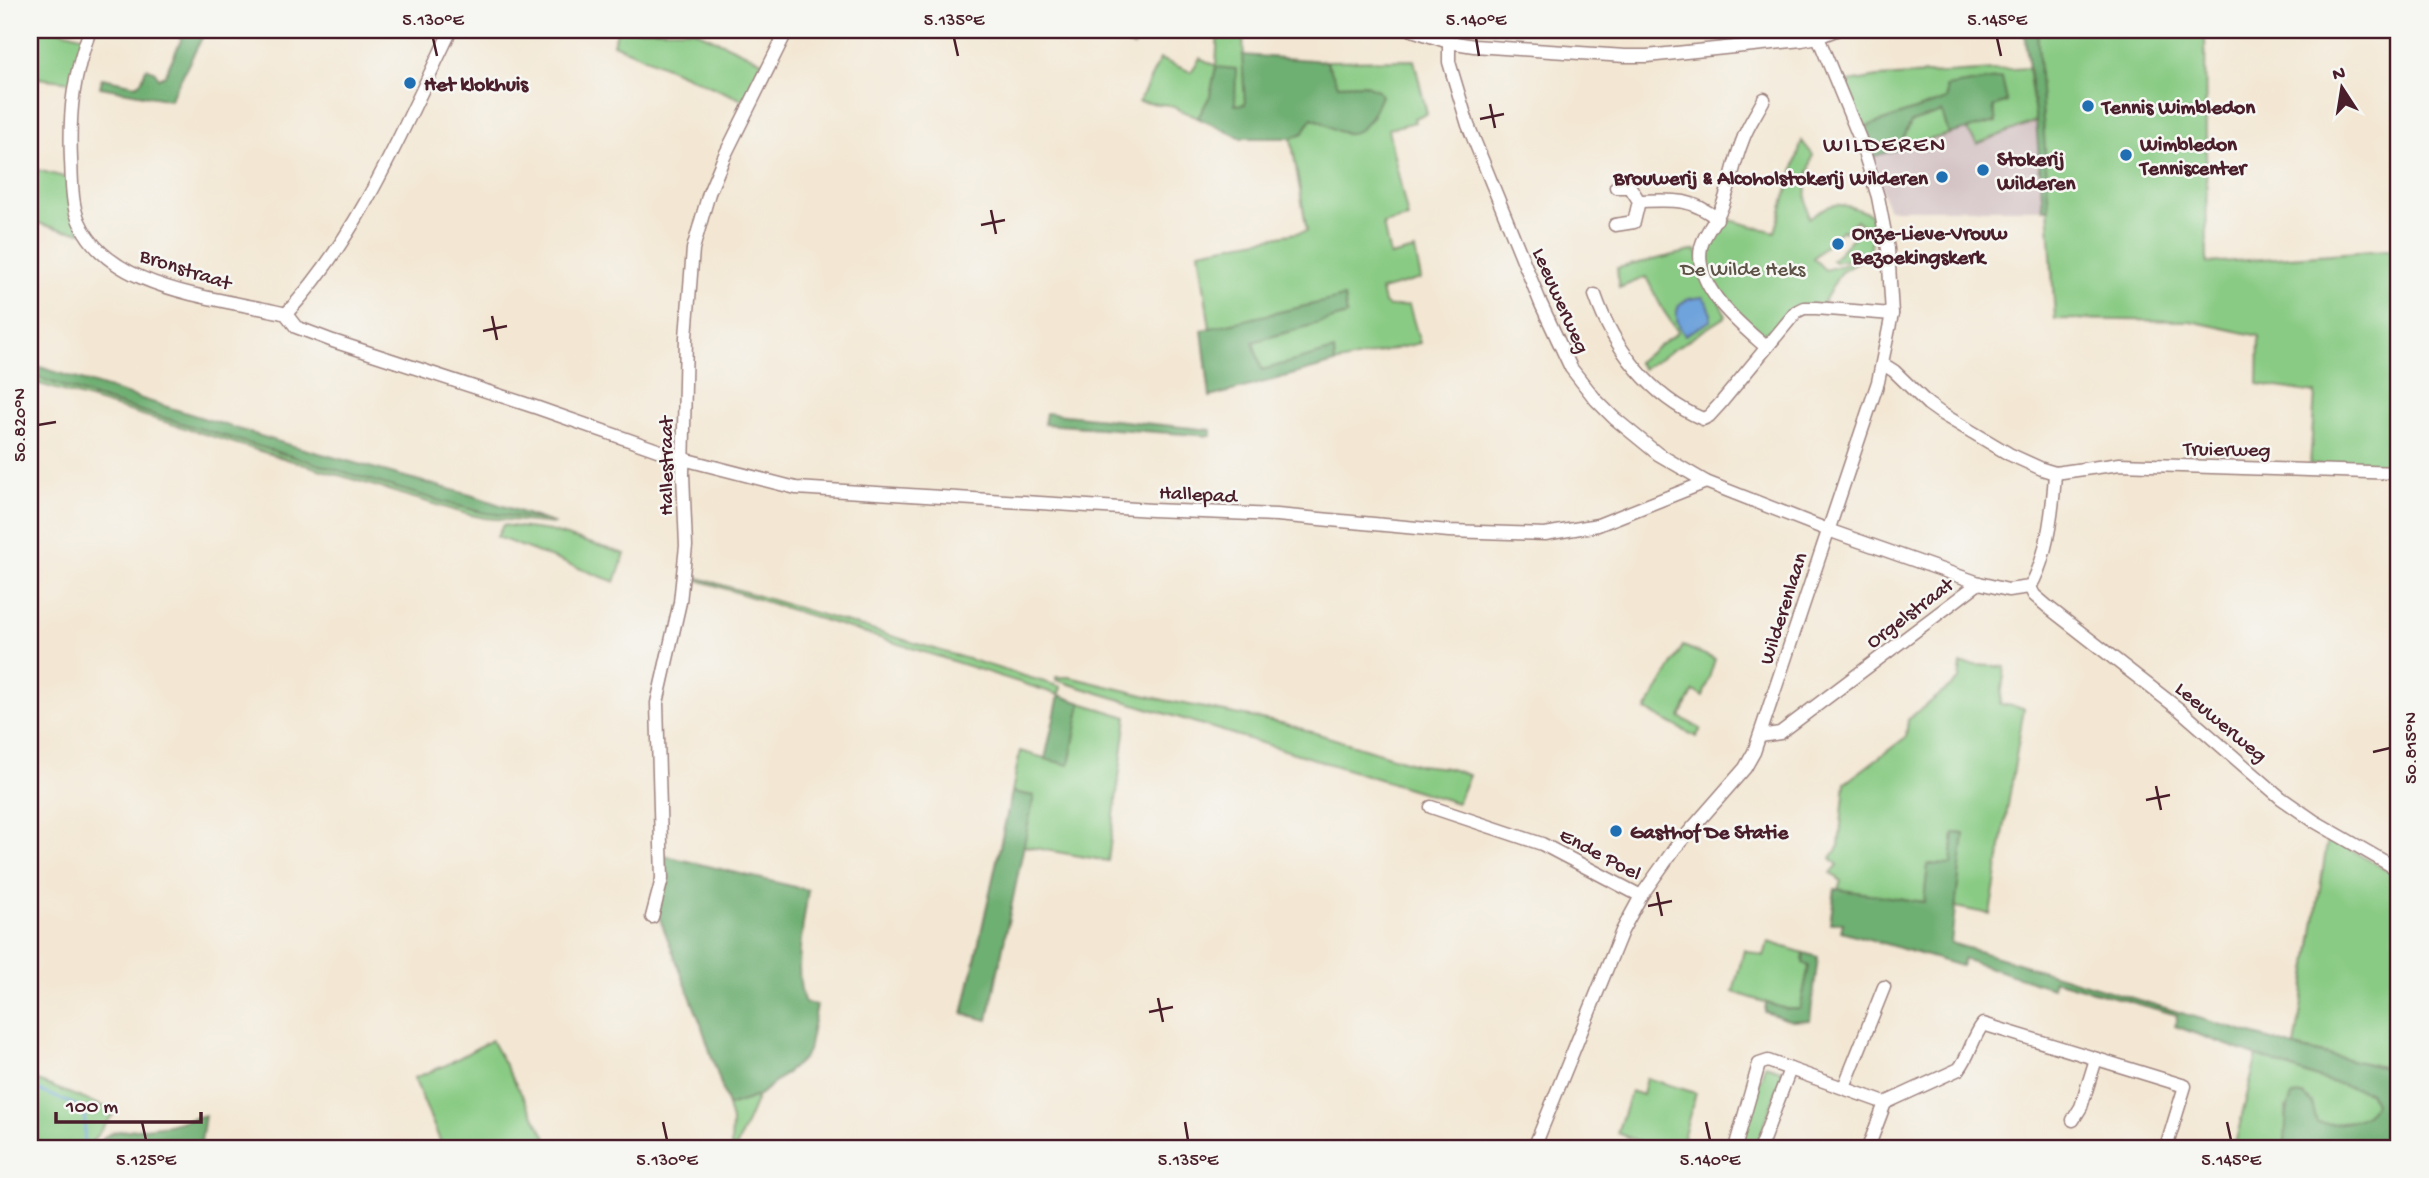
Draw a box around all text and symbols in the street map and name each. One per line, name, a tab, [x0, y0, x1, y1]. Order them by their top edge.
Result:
text: 5.130°E	[402, 11, 464, 32]
text: 5.135°E	[924, 11, 985, 32]
text: 5.140°E	[1446, 11, 1507, 32]
text: 5.145°E	[1967, 11, 2028, 32]
north arrow	[2306, 52, 2376, 122]
text: N	[2331, 62, 2348, 87]
place label: Het klokhuis	[424, 74, 529, 99]
marker: Het klokhuis	[402, 75, 418, 91]
place label: Tennis Wimbledon	[2100, 97, 2256, 122]
marker: Tennis Wimbledon	[2080, 98, 2096, 114]
district label: WILDEREN	[1823, 132, 1947, 161]
place label: Wimbledon Tenniscenter	[2138, 134, 2249, 183]
marker: Wimbledon Tenniscenter	[2118, 147, 2134, 163]
place label: Stokerij Wilderen	[1996, 149, 2076, 198]
marker: Stokerij Wilderen	[1975, 162, 1991, 178]
place label: Brouwerij & Alcoholstokerij Wilderen	[1612, 168, 1929, 193]
marker: Brouwerij & Alcoholstokerij Wilderen	[1934, 169, 1950, 185]
place label: Onze-Lieve-Vrouw Bezoekingskerk	[1851, 223, 2008, 272]
marker: Onze-Lieve-Vrouw Bezoekingskerk	[1830, 236, 1846, 252]
street label: Bronstraat	[135, 245, 236, 299]
street label: Leeuwerweg	[1524, 245, 1593, 358]
park label: De Wilde Heks	[1679, 259, 1807, 284]
text: 50.820°N	[11, 388, 32, 462]
street label: Hallestraat	[656, 414, 681, 516]
street label: Truierweg	[2182, 438, 2271, 465]
street label: Hallepad	[1158, 482, 1239, 511]
street label: Wilderenlaan	[1755, 550, 1815, 668]
street label: Orgelstraat	[1862, 572, 1962, 656]
street label: Leeuwerweg	[2168, 678, 2271, 770]
text: 50.815°N	[2402, 712, 2423, 784]
place label: Gasthof De Statie	[1630, 822, 1789, 847]
marker: Gasthof De Statie	[1608, 823, 1624, 839]
street label: Ende Poel	[1554, 824, 1645, 888]
scale bar	[56, 1080, 201, 1124]
text: 100 m	[65, 1096, 118, 1121]
text: 5.125°E	[116, 1151, 177, 1172]
text: 5.130°E	[636, 1151, 698, 1172]
text: 5.135°E	[1158, 1151, 1219, 1172]
text: 5.140°E	[1680, 1151, 1741, 1172]
text: 5.145°E	[2201, 1151, 2262, 1172]

